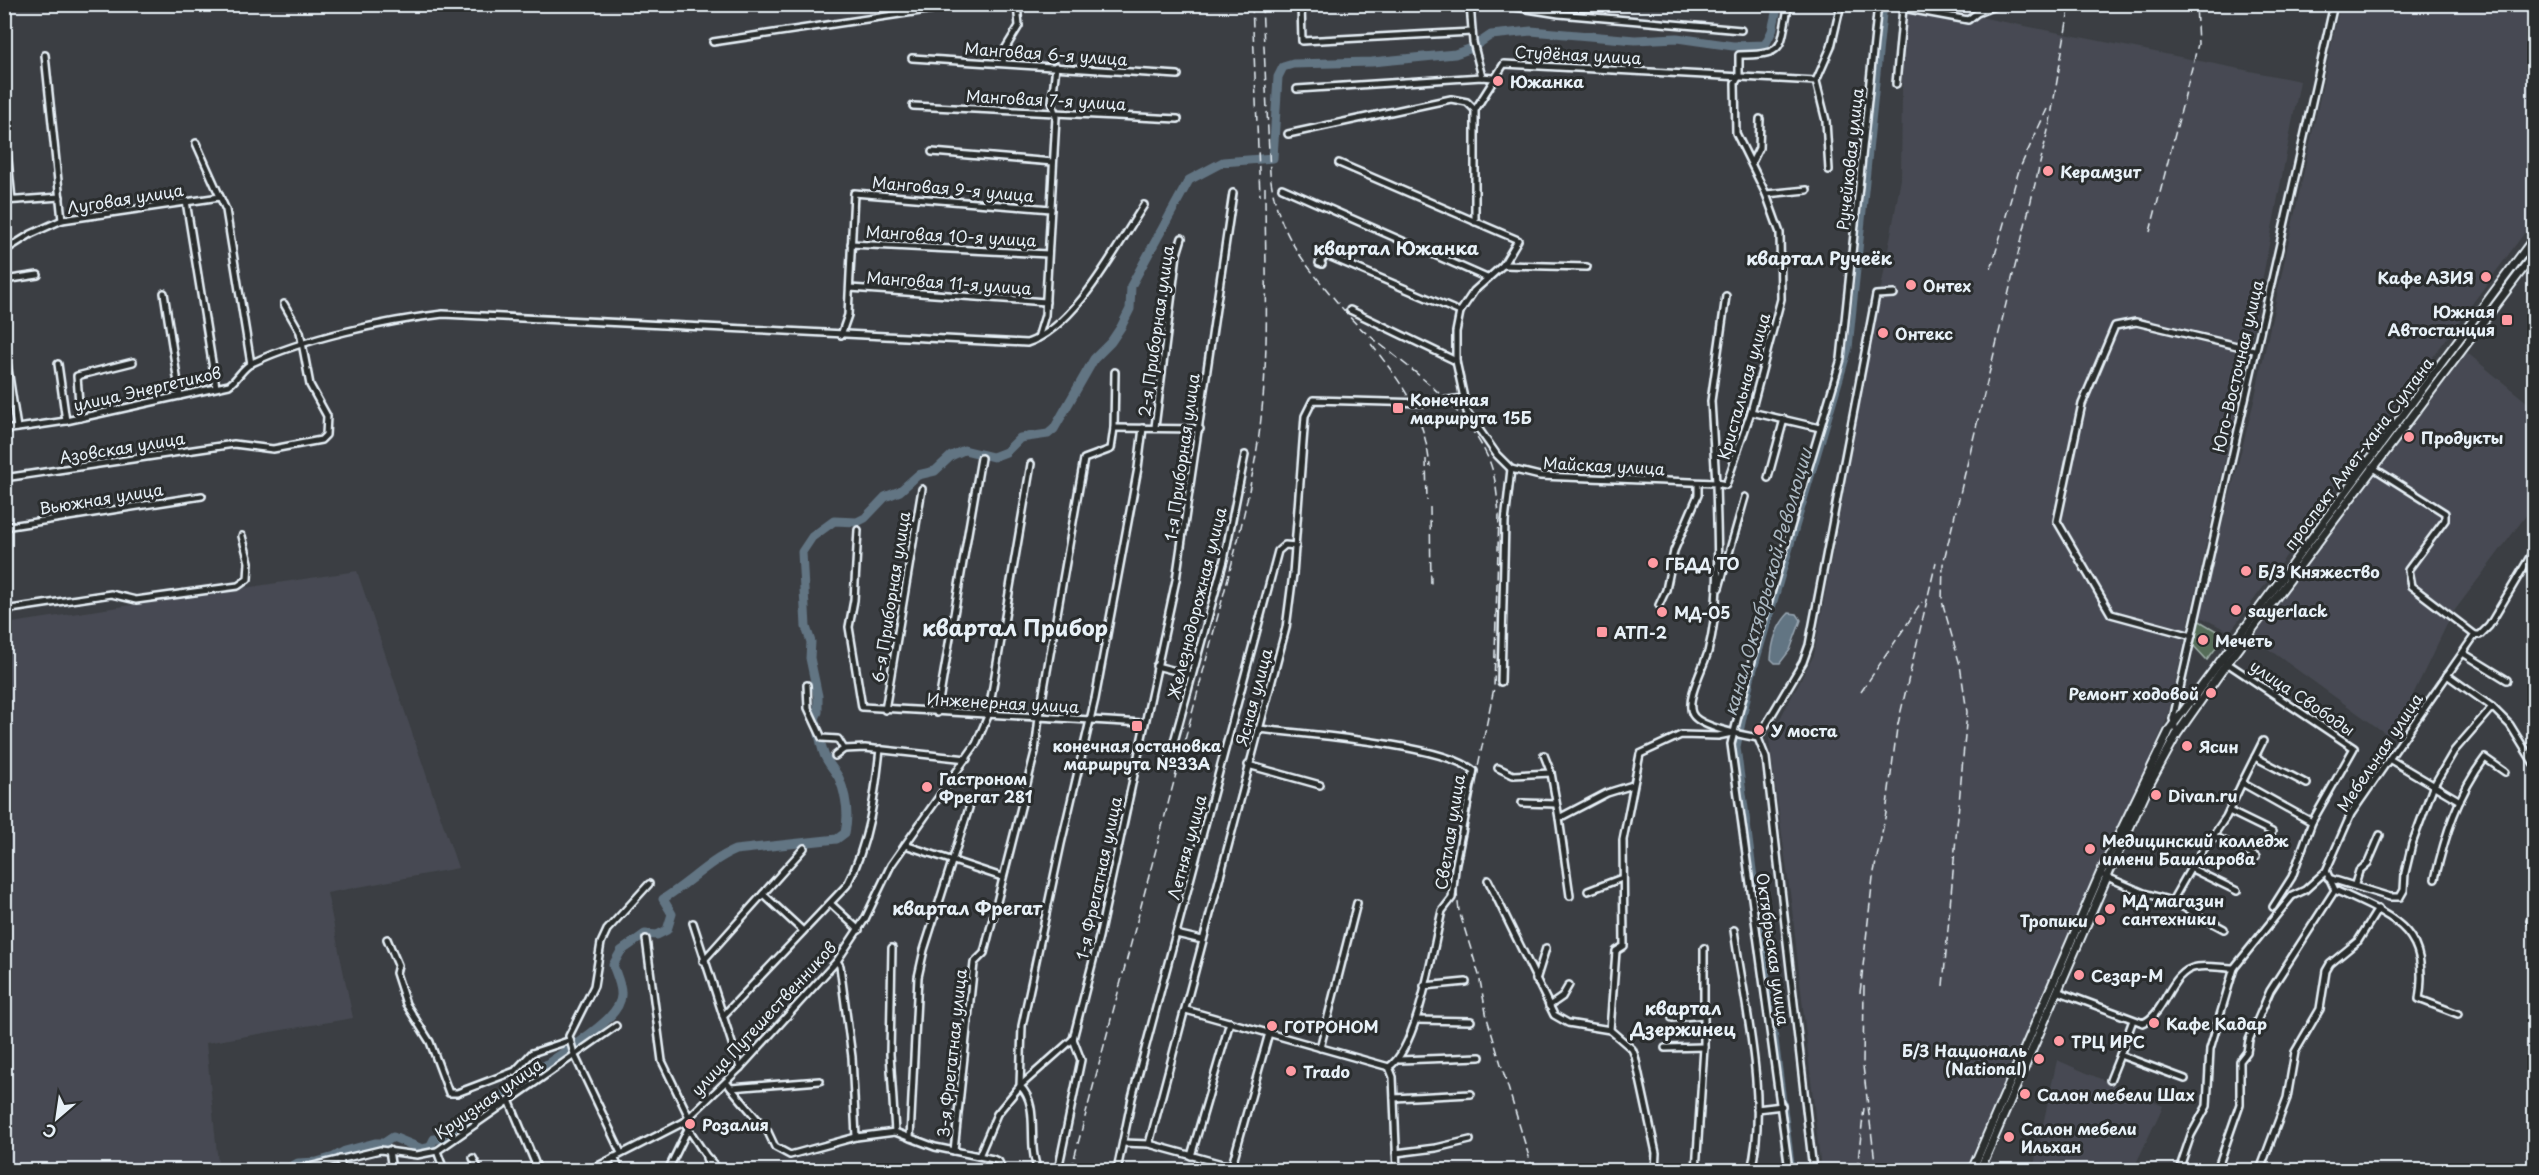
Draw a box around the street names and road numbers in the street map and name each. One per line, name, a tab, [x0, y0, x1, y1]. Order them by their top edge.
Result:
street label: Манговая 6-я улица	[964, 35, 1128, 71]
street label: Студёная улица	[1514, 39, 1642, 69]
street label: Манговая 7-я улица	[965, 83, 1127, 115]
street label: Ручейковая улица	[1830, 87, 1868, 231]
street label: Манговая 9-я улица	[871, 169, 1035, 207]
street label: Луговая улица	[65, 177, 185, 219]
street label: Манговая 10-я улица	[865, 219, 1037, 251]
street label: 2-я Приборная улица	[1131, 244, 1179, 418]
street label: Манговая 11-я улица	[866, 264, 1032, 300]
street label: Юго-Восточная улица	[2205, 277, 2269, 455]
street label: Кристальная улица	[1711, 310, 1775, 462]
street label: проспект Амет-хана Султана	[2277, 352, 2439, 554]
street label: улица Энергетиков	[71, 359, 223, 417]
street label: 1-я Приборная улица	[1157, 372, 1205, 542]
street label: Азовская улица	[57, 425, 187, 469]
street label: Майская улица	[1542, 450, 1666, 480]
street label: Вьюжная улица	[37, 476, 165, 520]
street label: Железнодорожная улица	[1160, 504, 1232, 702]
street label: 6-я Приборная улица	[865, 510, 915, 684]
street label: Ясная улица	[1228, 646, 1278, 748]
street label: улица Свободы	[2246, 653, 2360, 741]
street label: Инженерная улица	[926, 686, 1080, 718]
street label: Мебельная улица	[2330, 688, 2428, 816]
street label: Светлая улица	[1428, 773, 1470, 891]
street label: Летняя улица	[1160, 792, 1212, 902]
street label: 1-я Фрегатная улица	[1069, 794, 1127, 962]
street label: Октябрьская улица	[1751, 871, 1797, 1027]
street label: улица Путешественников	[685, 935, 841, 1101]
street label: 3-я Фрегатная улица	[930, 967, 972, 1139]
street label: Круизная улица	[429, 1052, 547, 1144]

